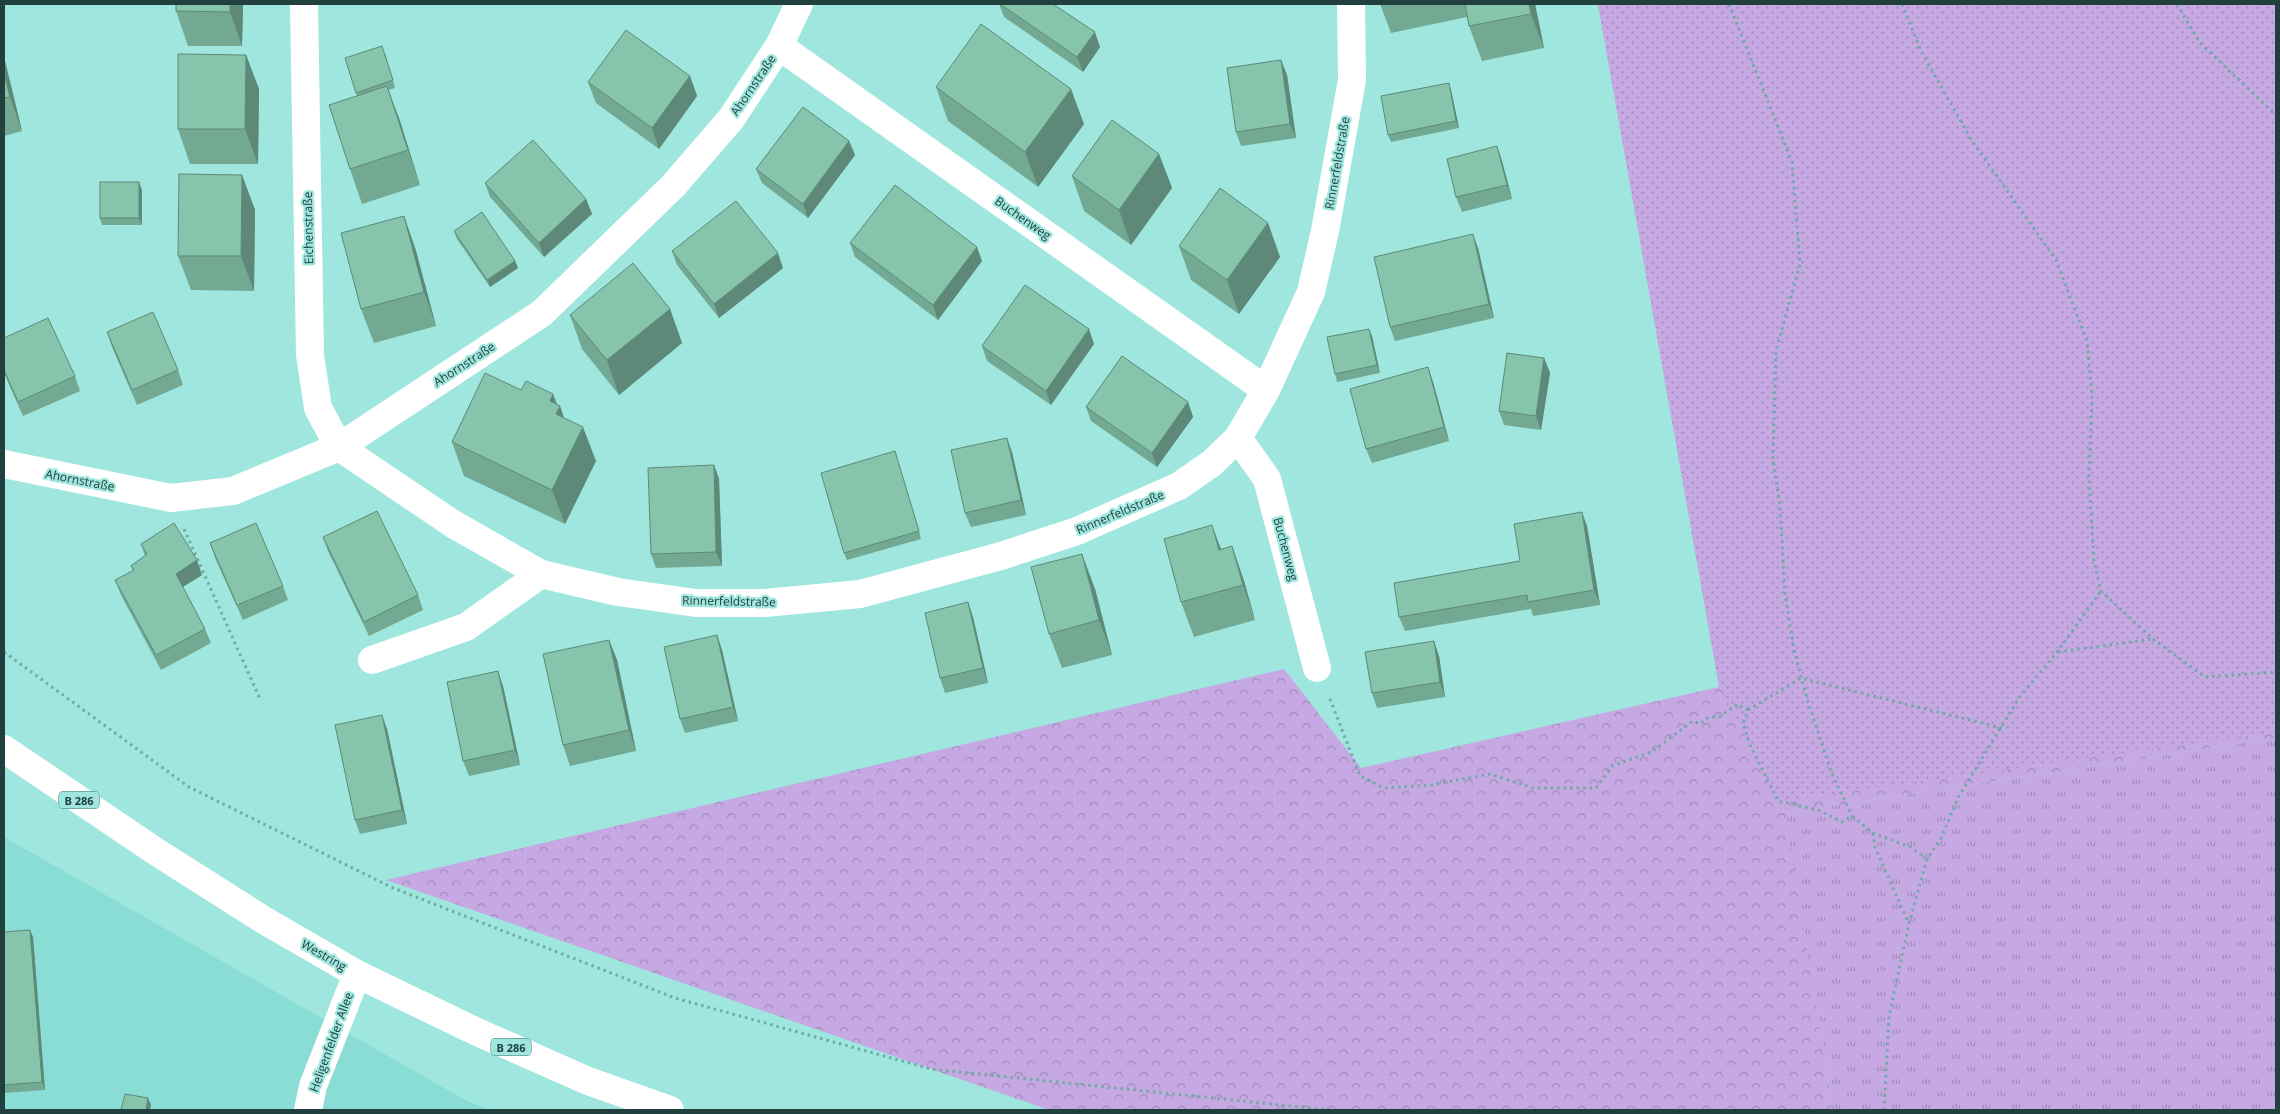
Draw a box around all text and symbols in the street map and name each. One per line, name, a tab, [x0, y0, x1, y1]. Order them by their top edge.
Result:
street label: Ahornstraße	[726, 51, 780, 119]
street label: Rinnerfeldstraße	[1320, 115, 1354, 211]
street label: Eichenstraße	[299, 191, 317, 264]
street label: Buchenweg	[992, 192, 1055, 244]
street label: Ahornstraße	[430, 338, 498, 390]
street label: Ahornstraße	[44, 465, 116, 495]
street label: Rinnerfeldstraße	[1074, 486, 1167, 538]
street label: Buchenweg	[1269, 515, 1303, 583]
street label: Rinnerfeldstraße	[682, 592, 776, 610]
road number: B 286	[59, 792, 99, 808]
street label: Westring	[298, 935, 350, 975]
street label: Heligenfelder Allee	[305, 989, 357, 1094]
road number: B 286	[491, 1038, 531, 1056]

